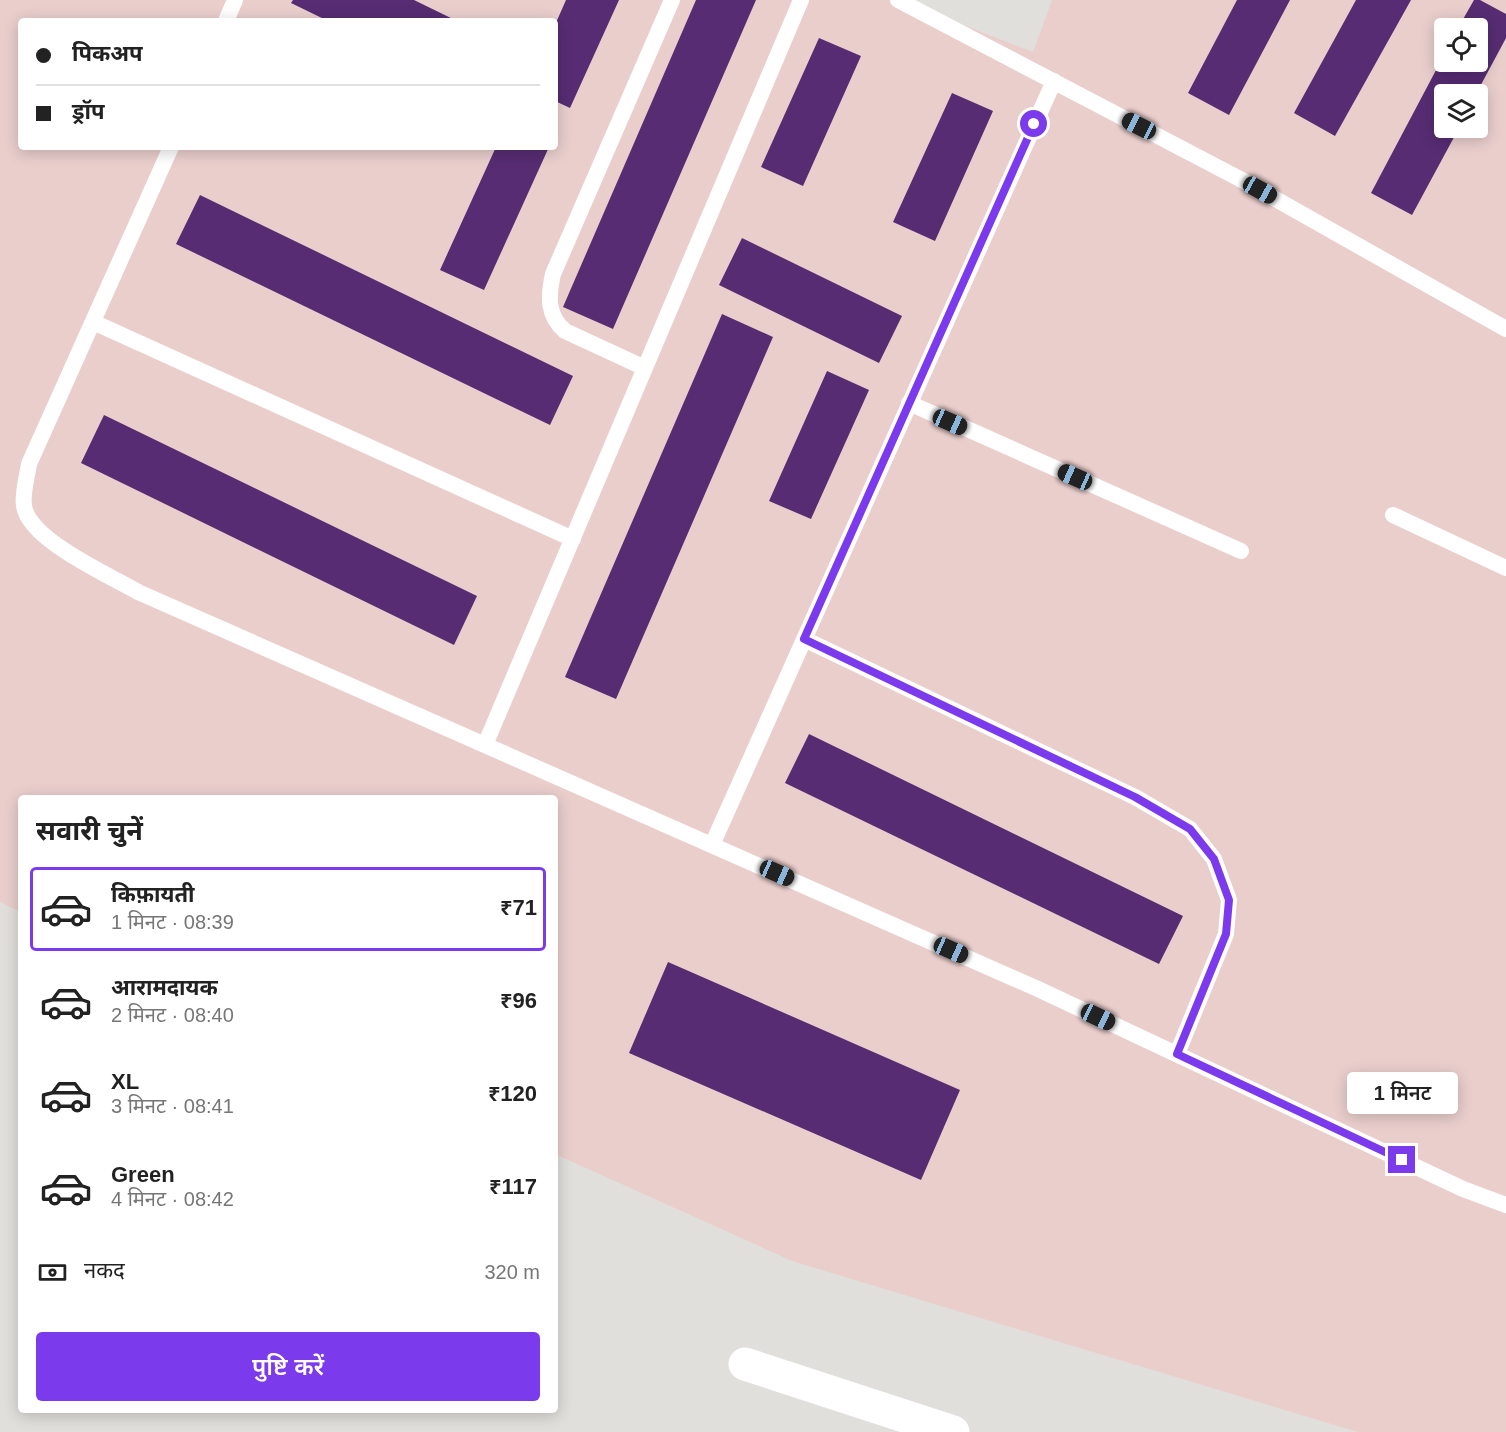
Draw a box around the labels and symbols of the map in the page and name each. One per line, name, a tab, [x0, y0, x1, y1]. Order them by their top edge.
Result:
route start	[1020, 110, 1047, 137]
car	[1119, 110, 1159, 142]
car	[1240, 173, 1280, 207]
car	[930, 406, 970, 438]
car	[1055, 461, 1095, 493]
car	[757, 857, 797, 889]
car	[931, 934, 971, 966]
car	[1078, 1001, 1118, 1033]
callout: 1 मिनट	[1346, 1073, 1458, 1115]
route end	[1388, 1146, 1415, 1173]

